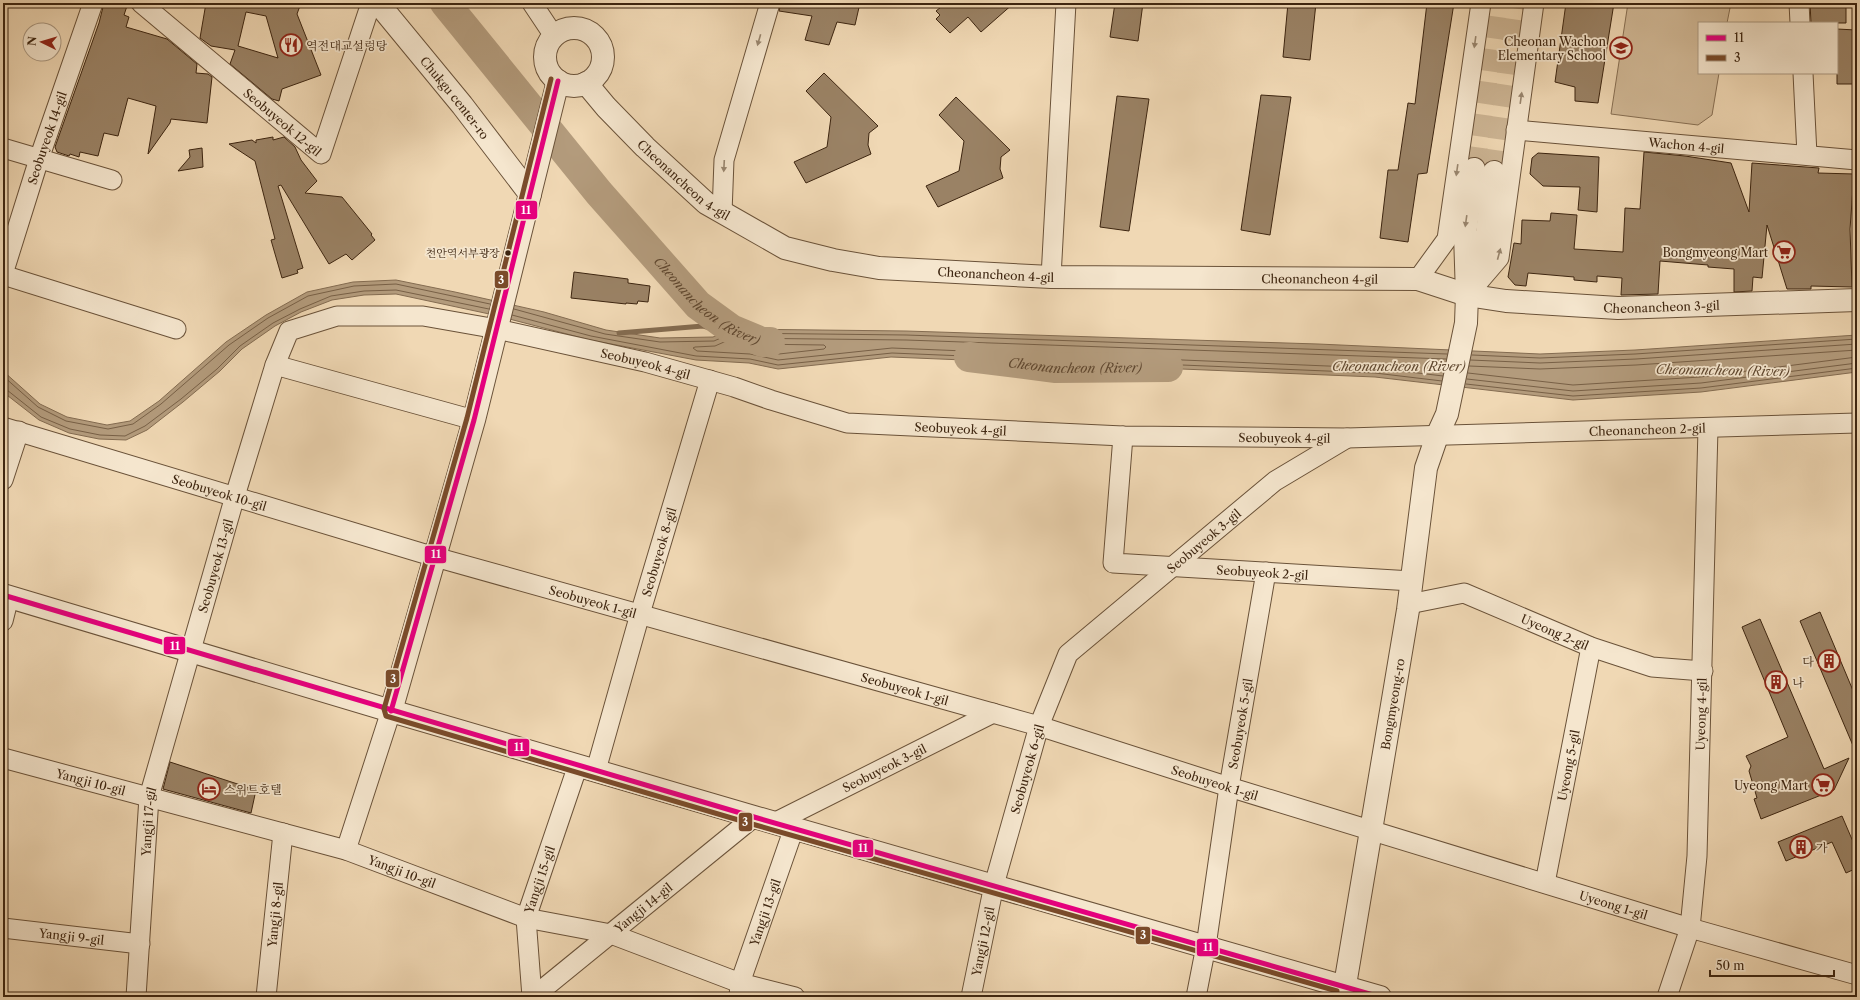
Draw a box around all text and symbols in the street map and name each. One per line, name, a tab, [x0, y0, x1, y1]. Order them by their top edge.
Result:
north arrow	[22, 22, 62, 62]
legend	[1698, 22, 1838, 74]
text: 11	[1734, 30, 1744, 45]
restaurant icon: 역전대교설렁탕	[278, 32, 304, 58]
place label: Cheonan Wachon Elementary School	[1498, 34, 1606, 63]
text: N	[25, 35, 39, 47]
one-way arrow	[756, 35, 762, 47]
school or university icon: Cheonan Wachon Elementary School	[1608, 35, 1634, 61]
one-way arrow	[1472, 36, 1478, 48]
place label: 역전대교설렁탕	[306, 38, 388, 53]
text: 3	[1734, 50, 1741, 65]
street label: Chukgu center-ro	[417, 53, 493, 142]
street label: Seobuyeok 12-gil	[241, 85, 325, 159]
street label: Seobuyeok 14-gil	[24, 89, 69, 186]
one-way arrow	[1518, 91, 1524, 104]
street label: Wachon 4-gil	[1647, 134, 1725, 156]
street label: Cheonancheon 4-gil	[634, 136, 733, 223]
one-way arrow	[721, 160, 728, 172]
one-way arrow	[1454, 164, 1460, 176]
line badge: 11	[515, 200, 538, 220]
text: 11	[521, 203, 531, 217]
one-way arrow	[1463, 215, 1469, 227]
supermarket icon: Bongmyeong Mart	[1771, 239, 1797, 265]
place label: Bongmyeong Mart	[1662, 245, 1769, 260]
place label: 천안역서부광장	[426, 246, 500, 260]
one-way arrow	[1496, 247, 1502, 260]
marker: 천안역서부광장	[503, 248, 513, 258]
water label: Cheonancheon (River)	[651, 253, 763, 348]
street label: Cheonancheon 4-gil	[937, 264, 1055, 285]
line badge: 3	[494, 270, 509, 289]
street label: Cheonancheon 4-gil	[1261, 271, 1379, 286]
text: 3	[498, 273, 504, 287]
street label: Cheonancheon 3-gil	[1603, 297, 1720, 316]
street label: Seobuyeok 4-gil	[599, 345, 693, 382]
water label: Cheonancheon (River)	[1008, 354, 1143, 376]
water label: Cheonancheon (River)	[1332, 358, 1466, 374]
water label: Cheonancheon (River)	[1656, 361, 1790, 379]
street label: Seobuyeok 4-gil	[914, 419, 1007, 438]
street label: Cheonancheon 2-gil	[1589, 420, 1706, 438]
street label: Seobuyeok 4-gil	[1238, 430, 1331, 445]
street label: Seobuyeok 10-gil	[170, 471, 269, 514]
street label: Seobuyeok 8-gil	[638, 505, 679, 598]
street label: Seobuyeok 3-gil	[1164, 505, 1244, 576]
street label: Seobuyeok 13-gil	[195, 517, 236, 614]
line badge: 11	[424, 545, 447, 564]
text: 11	[431, 547, 441, 561]
street label: Seobuyeok 2-gil	[1216, 562, 1309, 582]
street label: Seobuyeok 1-gil	[547, 582, 639, 621]
street label: Uyeong 2-gil	[1519, 611, 1592, 653]
line badge: 11	[163, 636, 186, 655]
text: 11	[170, 639, 180, 653]
building icon: 다	[1816, 648, 1842, 674]
place label: 다	[1802, 654, 1814, 669]
street label: Bongmyeong-ro	[1377, 657, 1407, 751]
line badge: 3	[385, 669, 400, 688]
street label: Seobuyeok 1-gil	[859, 669, 951, 708]
building icon: 나	[1763, 669, 1789, 695]
text: 3	[390, 672, 396, 686]
place label: 나	[1792, 675, 1804, 690]
street label: Seobuyeok 5-gil	[1225, 677, 1255, 770]
street label: Uyeong 4-gil	[1692, 677, 1709, 751]
street label: Seobuyeok 6-gil	[1007, 722, 1047, 815]
street label: Uyeong 5-gil	[1554, 728, 1582, 802]
line badge: 11	[507, 738, 530, 757]
text: 11	[514, 740, 524, 754]
street label: Seobuyeok 3-gil	[840, 740, 929, 795]
street label: Seobuyeok 1-gil	[1170, 762, 1261, 803]
street label: Yangji 10-gil	[54, 765, 128, 798]
supermarket icon: Uyeong Mart	[1810, 772, 1836, 798]
hotel icon: 스위트호텔	[196, 776, 222, 802]
place label: Uyeong Mart	[1734, 778, 1809, 793]
place label: 스위트호텔	[224, 782, 282, 797]
street label: Yangji 17-gil	[138, 785, 159, 857]
line badge: 3	[738, 812, 753, 832]
text: 3	[742, 815, 748, 829]
building icon: 가	[1788, 834, 1814, 860]
line badge: 11	[852, 839, 874, 858]
place label: 가	[1816, 840, 1828, 855]
text: 11	[858, 841, 868, 855]
street label: Yangji 15-gil	[520, 843, 558, 916]
street label: Yangji 10-gil	[365, 851, 438, 891]
street label: Yangji 13-gil	[746, 876, 783, 949]
street label: Yangji 14-gil	[610, 879, 675, 936]
street label: Yangji 8-gil	[264, 881, 285, 949]
street label: Uyeong 1-gil	[1578, 887, 1650, 922]
street label: Yangji 12-gil	[968, 905, 997, 978]
street label: Yangji 9-gil	[37, 925, 105, 947]
line badge: 3	[1135, 926, 1151, 945]
text: 3	[1140, 928, 1146, 942]
line badge: 11	[1196, 938, 1219, 957]
text: 11	[1203, 940, 1213, 954]
scale bar	[1710, 952, 1834, 978]
text: 50 m	[1716, 958, 1745, 973]

